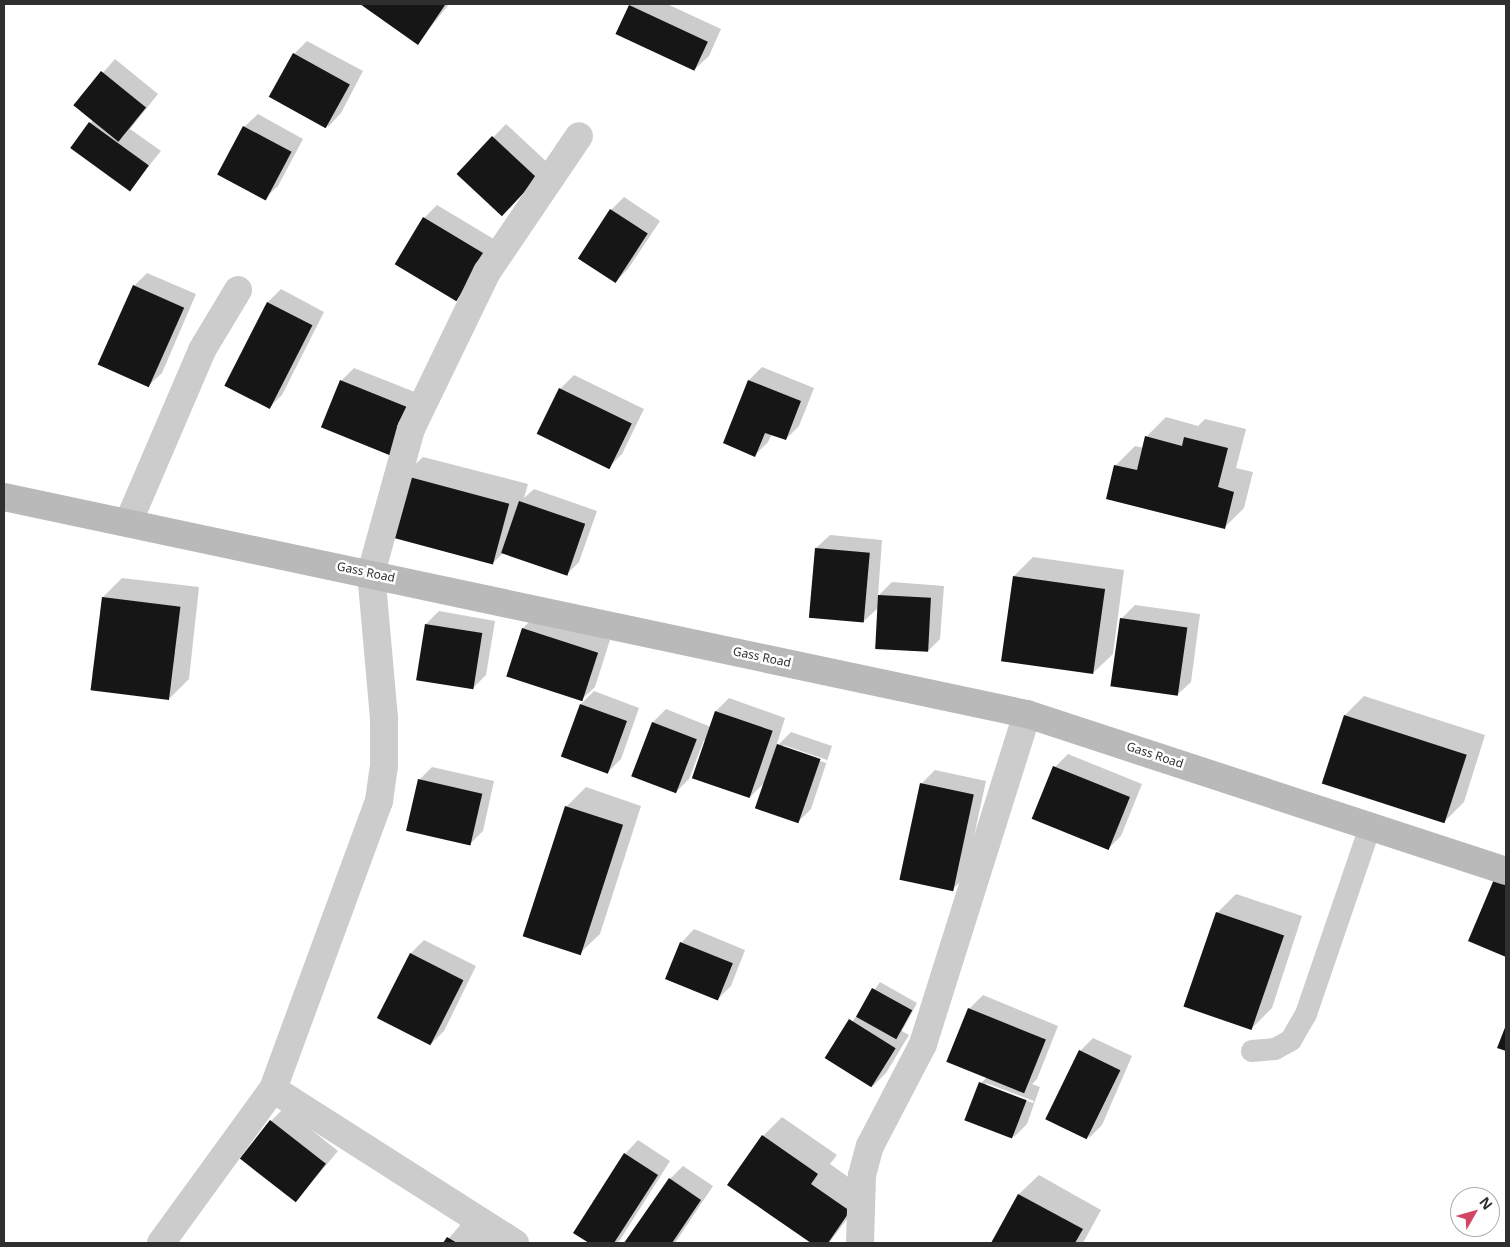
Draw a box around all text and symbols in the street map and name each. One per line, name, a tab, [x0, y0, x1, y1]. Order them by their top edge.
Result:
street label: Gass Road	[336, 559, 396, 585]
street label: Gass Road	[732, 644, 792, 670]
street label: Gass Road	[1125, 739, 1185, 771]
north arrow	[1450, 1187, 1500, 1237]
text: N	[1475, 1193, 1497, 1213]

